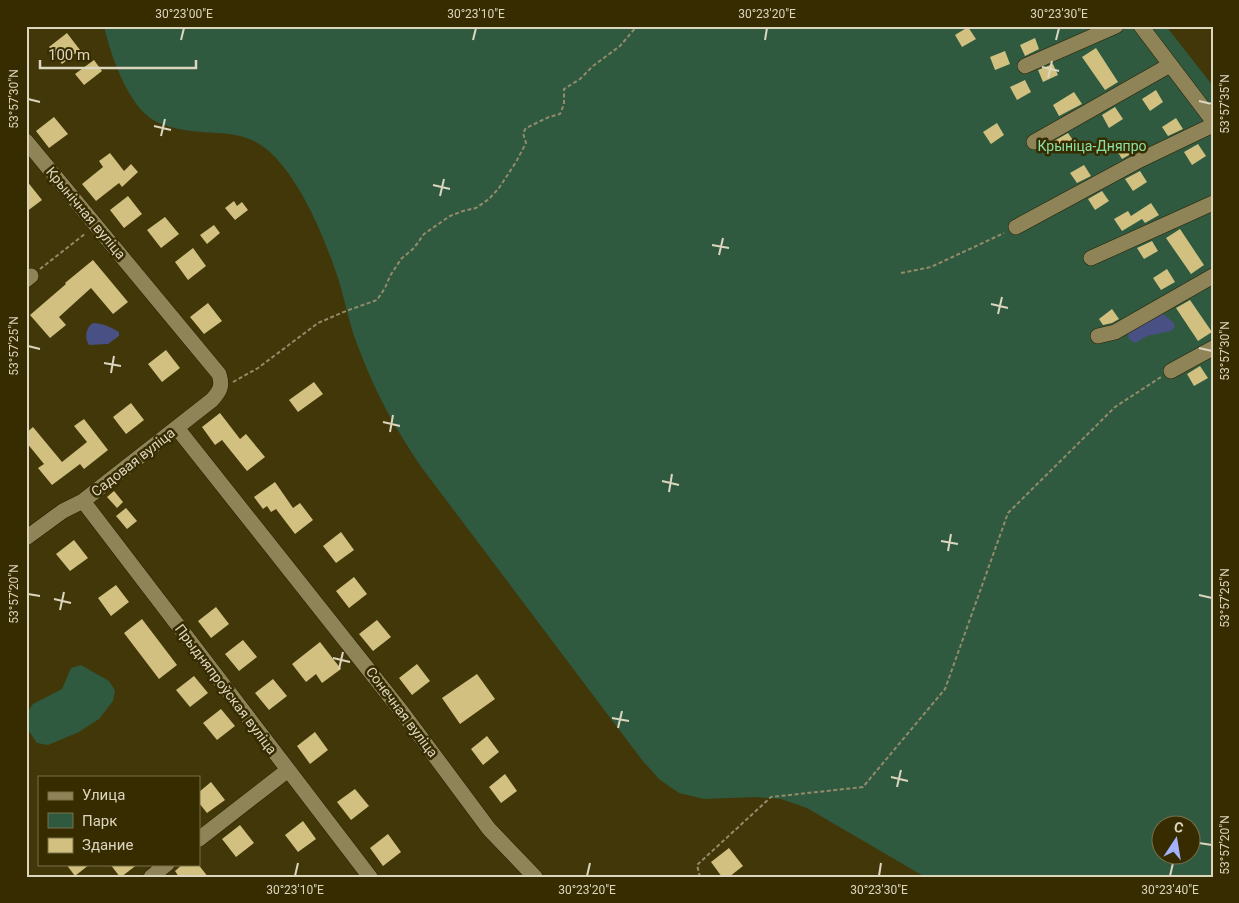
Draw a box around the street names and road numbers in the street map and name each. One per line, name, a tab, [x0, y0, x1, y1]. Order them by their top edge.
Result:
street label: Крынічная вуліца	[43, 164, 129, 262]
street label: Садовая вуліца	[88, 424, 178, 500]
street label: Прыдняпроўская вуліца	[172, 621, 280, 757]
street label: Сонечная вуліца	[363, 664, 441, 760]

